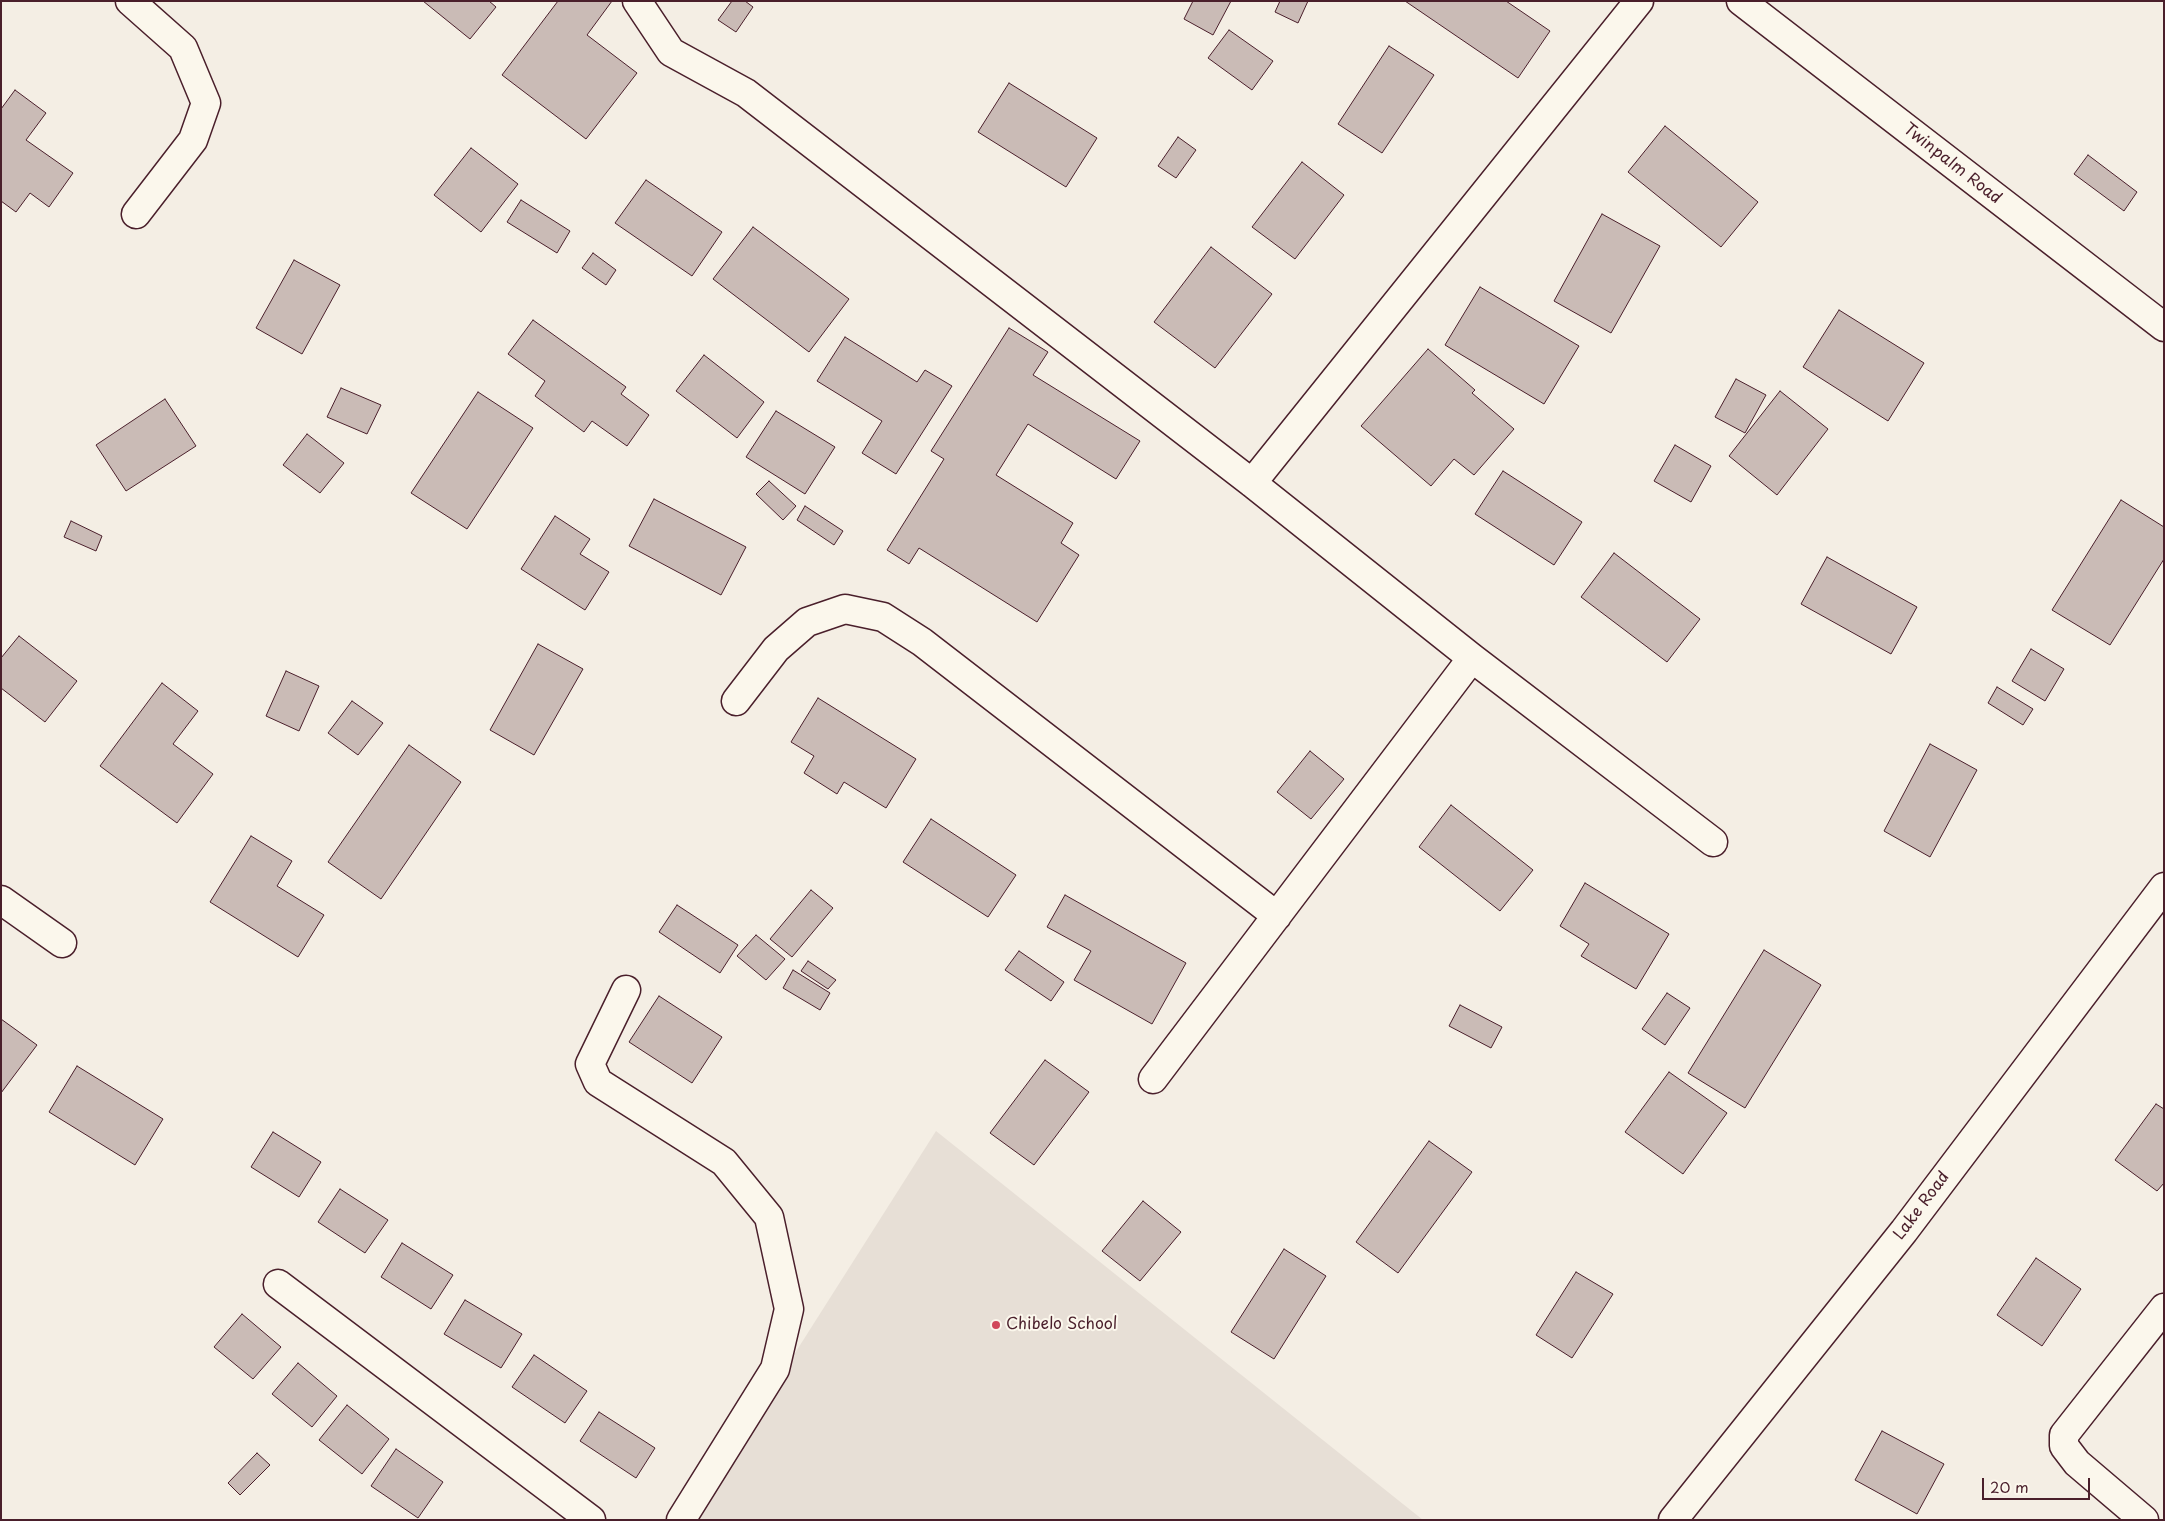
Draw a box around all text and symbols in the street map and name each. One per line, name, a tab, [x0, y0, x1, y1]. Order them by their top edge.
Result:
street label: Twinpalm Road	[1899, 120, 2005, 208]
street label: Lake Road	[1890, 1168, 1954, 1244]
place label: Chibelo School	[1006, 1315, 1117, 1335]
marker: Chibelo School	[990, 1319, 1002, 1331]
scale bar	[1985, 1468, 2092, 1500]
text: 20 m	[1990, 1475, 2029, 1498]

